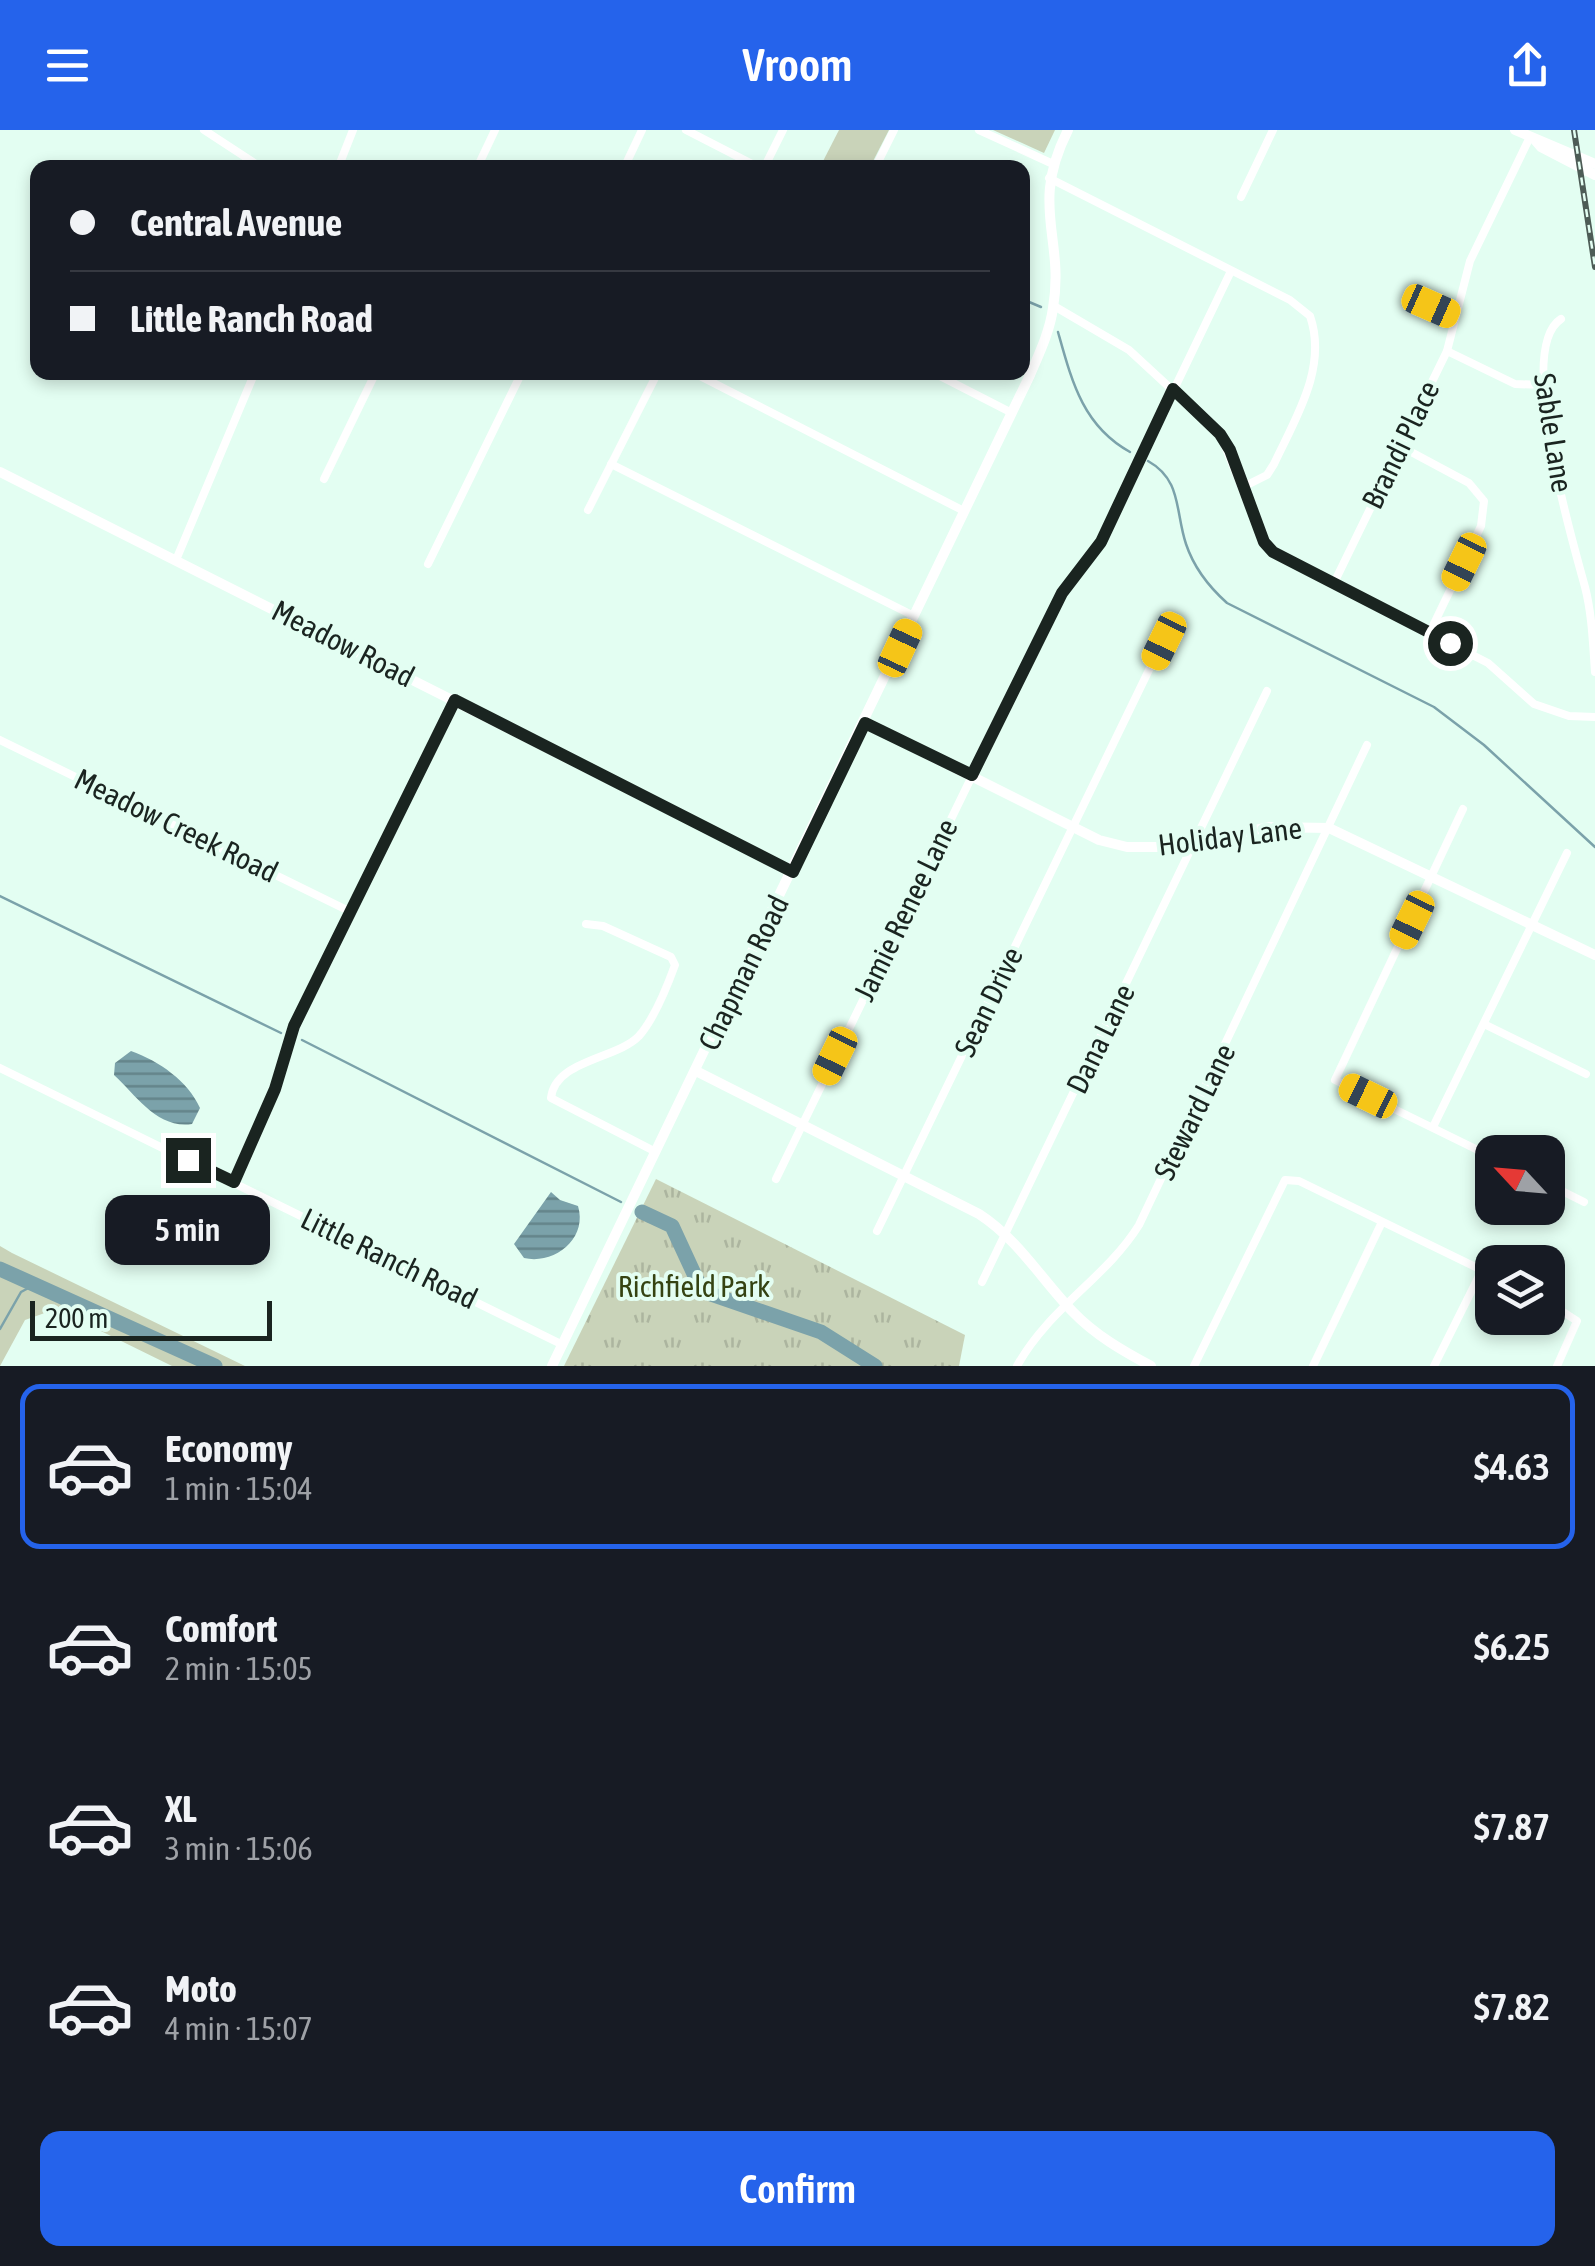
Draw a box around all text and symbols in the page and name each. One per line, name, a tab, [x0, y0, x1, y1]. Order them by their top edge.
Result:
icon: menu	[40, 38, 95, 93]
icon: share	[1500, 38, 1555, 93]
text: Vroom	[742, 39, 853, 91]
text: Central Avenue	[130, 201, 342, 244]
car	[1397, 280, 1465, 332]
text: Little Ranch Road	[130, 297, 373, 340]
street label: Sable Lane	[1528, 371, 1580, 495]
street label: Brandi Place	[1355, 375, 1446, 514]
car	[1437, 528, 1491, 596]
street label: Meadow Road	[267, 593, 420, 693]
car	[1137, 607, 1191, 675]
car	[874, 614, 926, 682]
route start	[1428, 621, 1473, 666]
street label: Meadow Creek Road	[69, 761, 284, 889]
street label: Holiday Lane	[1156, 810, 1304, 862]
street label: Jamie Renee Lane	[846, 813, 964, 1006]
car	[1385, 886, 1439, 954]
street label: Chapman Road	[691, 890, 795, 1055]
street label: Sean Drive	[947, 942, 1029, 1062]
street label: Dana Lane	[1059, 978, 1141, 1099]
car	[808, 1022, 862, 1090]
street label: Steward Lane	[1147, 1038, 1242, 1185]
car	[1334, 1069, 1402, 1123]
north arrow	[1475, 1135, 1565, 1225]
map controls	[1475, 1135, 1565, 1335]
route end	[166, 1138, 211, 1183]
callout: 5 min	[106, 1195, 270, 1265]
street label: Little Ranch Road	[296, 1201, 483, 1315]
text: 5 min	[155, 1211, 220, 1248]
button: layers	[1475, 1245, 1565, 1335]
park label: Richfield Park	[618, 1269, 770, 1303]
scale bar	[30, 1296, 272, 1340]
text: 200 m	[45, 1302, 108, 1334]
icon: car	[45, 1422, 135, 1512]
text: Economy	[165, 1427, 292, 1470]
text: $4.63	[1474, 1445, 1550, 1488]
text: 1 min · 15:04	[165, 1470, 312, 1507]
icon: car	[45, 1602, 135, 1692]
text: Comfort	[165, 1607, 277, 1650]
text: $6.25	[1474, 1625, 1550, 1668]
text: 2 min · 15:05	[165, 1650, 312, 1687]
icon: car	[45, 1782, 135, 1872]
text: XL	[165, 1787, 197, 1830]
text: $7.87	[1474, 1805, 1550, 1848]
text: 3 min · 15:06	[165, 1830, 312, 1867]
icon: car	[45, 1962, 135, 2052]
text: Moto	[165, 1967, 237, 2010]
text: $7.82	[1474, 1985, 1550, 2028]
text: 4 min · 15:07	[165, 2010, 312, 2047]
button: Confirm	[40, 2131, 1555, 2246]

